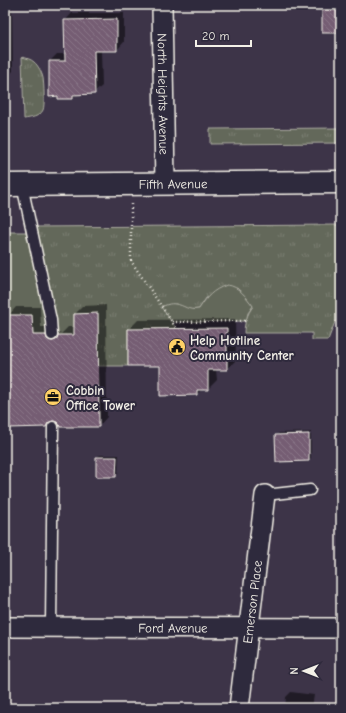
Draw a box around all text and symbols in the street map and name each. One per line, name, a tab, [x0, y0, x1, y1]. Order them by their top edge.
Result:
scale bar	[196, 22, 251, 48]
text: 20 m	[202, 29, 230, 43]
street label: North Heights Avenue	[154, 33, 172, 155]
street label: Fifth Avenue	[139, 176, 208, 192]
place label: Help Hotline Community Center	[190, 333, 295, 363]
public building icon: Help Hotline Community Center	[167, 337, 187, 357]
place label: Cobbin Office Tower	[66, 383, 136, 413]
office icon: Cobbin Office Tower	[43, 387, 63, 407]
street label: Emerson Place	[240, 559, 265, 644]
street label: Ford Avenue	[138, 620, 208, 636]
north arrow	[284, 651, 324, 691]
text: N	[288, 667, 301, 675]

